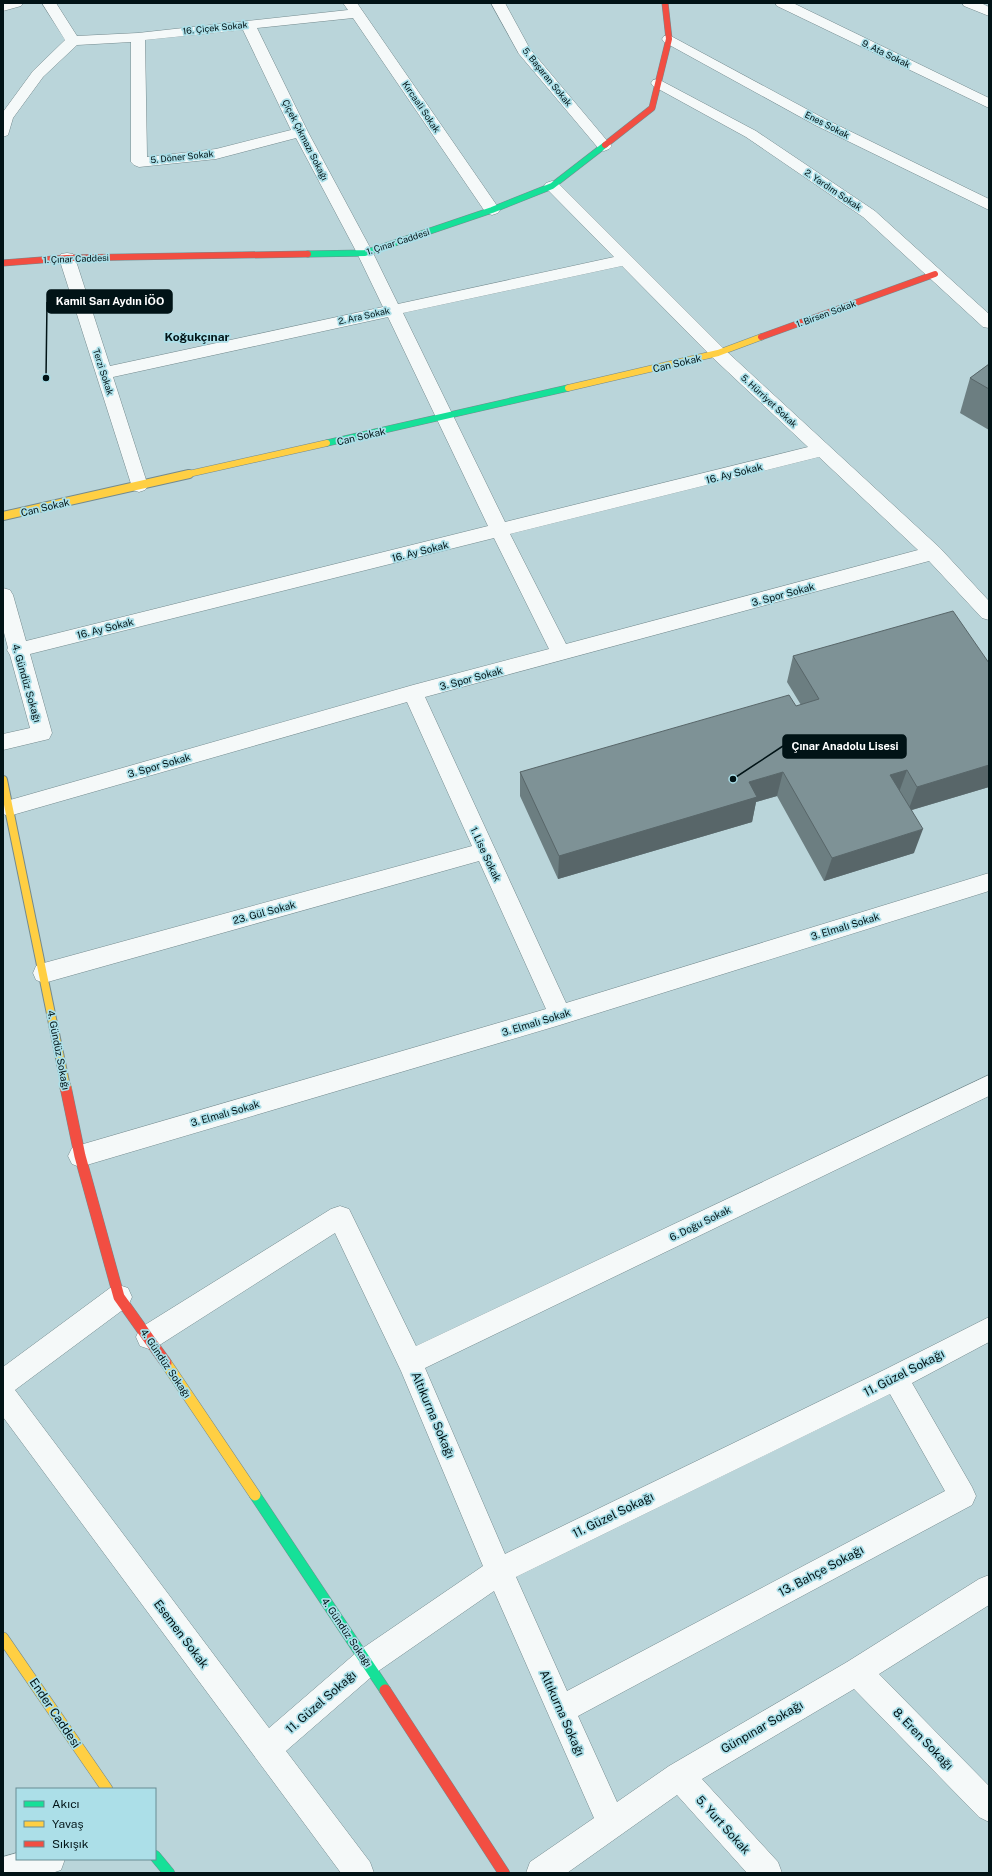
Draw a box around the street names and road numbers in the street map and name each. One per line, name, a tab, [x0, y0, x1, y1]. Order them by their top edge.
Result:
street label: 16. Çiçek Sokak	[182, 19, 248, 36]
street label: 9. Ata Sokak	[860, 37, 912, 70]
street label: 5. Başaran Sokak	[520, 45, 574, 108]
street label: Kırcaali Sokak	[400, 79, 443, 135]
street label: Çiçek Çıkmazı Sokağı	[280, 97, 331, 182]
street label: Enes Sokak	[803, 109, 851, 140]
street label: 5. Döner Sokak	[150, 148, 214, 165]
street label: 2. Yardım Sokak	[803, 166, 864, 213]
street label: 1. Çınar Caddesi	[365, 226, 431, 257]
street label: 1. Çınar Caddesi	[43, 252, 109, 265]
street label: 1. Birsen Sokak	[794, 298, 857, 329]
street label: 2. Ara Sokak	[337, 305, 391, 326]
street label: Terzi Sokak	[91, 347, 116, 396]
street label: Can Sokak	[652, 351, 703, 374]
street label: 5. Hürriyet Sokak	[739, 372, 800, 429]
street label: Can Sokak	[336, 424, 387, 447]
street label: 16. Ay Sokak	[704, 460, 764, 486]
street label: Can Sokak	[20, 495, 71, 518]
street label: 16. Ay Sokak	[390, 538, 450, 564]
street label: 3. Spor Sokak	[750, 580, 816, 608]
street label: 16. Ay Sokak	[75, 615, 135, 641]
street label: 4. Gündüz Sokağı	[10, 642, 44, 724]
street label: 3. Spor Sokak	[438, 664, 504, 692]
street label: 3. Spor Sokak	[126, 750, 192, 780]
street label: 1. Lise Sokak	[468, 825, 504, 884]
street label: 23. Gül Sokak	[231, 898, 297, 926]
street label: 3. Elmalı Sokak	[809, 910, 881, 942]
street label: 3. Elmalı Sokak	[500, 1006, 572, 1038]
street label: 4. Gündüz Sokağı	[45, 1009, 73, 1091]
street label: 3. Elmalı Sokak	[189, 1097, 261, 1129]
street label: 6. Doğu Sokak	[667, 1203, 733, 1243]
street label: 4. Gündüz Sokağı	[138, 1326, 194, 1400]
street label: 11. Güzel Sokağı	[861, 1347, 947, 1399]
street label: Altıkurna Sokağı	[408, 1370, 458, 1460]
street label: 11. Güzel Sokağı	[570, 1489, 656, 1541]
street label: 13. Bahçe Sokağı	[776, 1543, 866, 1599]
street label: 4. Gündüz Sokağı	[319, 1595, 375, 1669]
street label: Esemen Sokak	[151, 1597, 211, 1671]
street label: 11. Güzel Sokağı	[283, 1668, 359, 1736]
street label: Altıkurna Sokağı	[537, 1668, 587, 1758]
street label: Ender Caddesi	[27, 1676, 83, 1750]
street label: Günpınar Sokağı	[718, 1698, 806, 1756]
street label: 8. Eren Sokağı	[890, 1705, 956, 1773]
street label: 5. Yurt Sokak	[693, 1793, 753, 1857]

